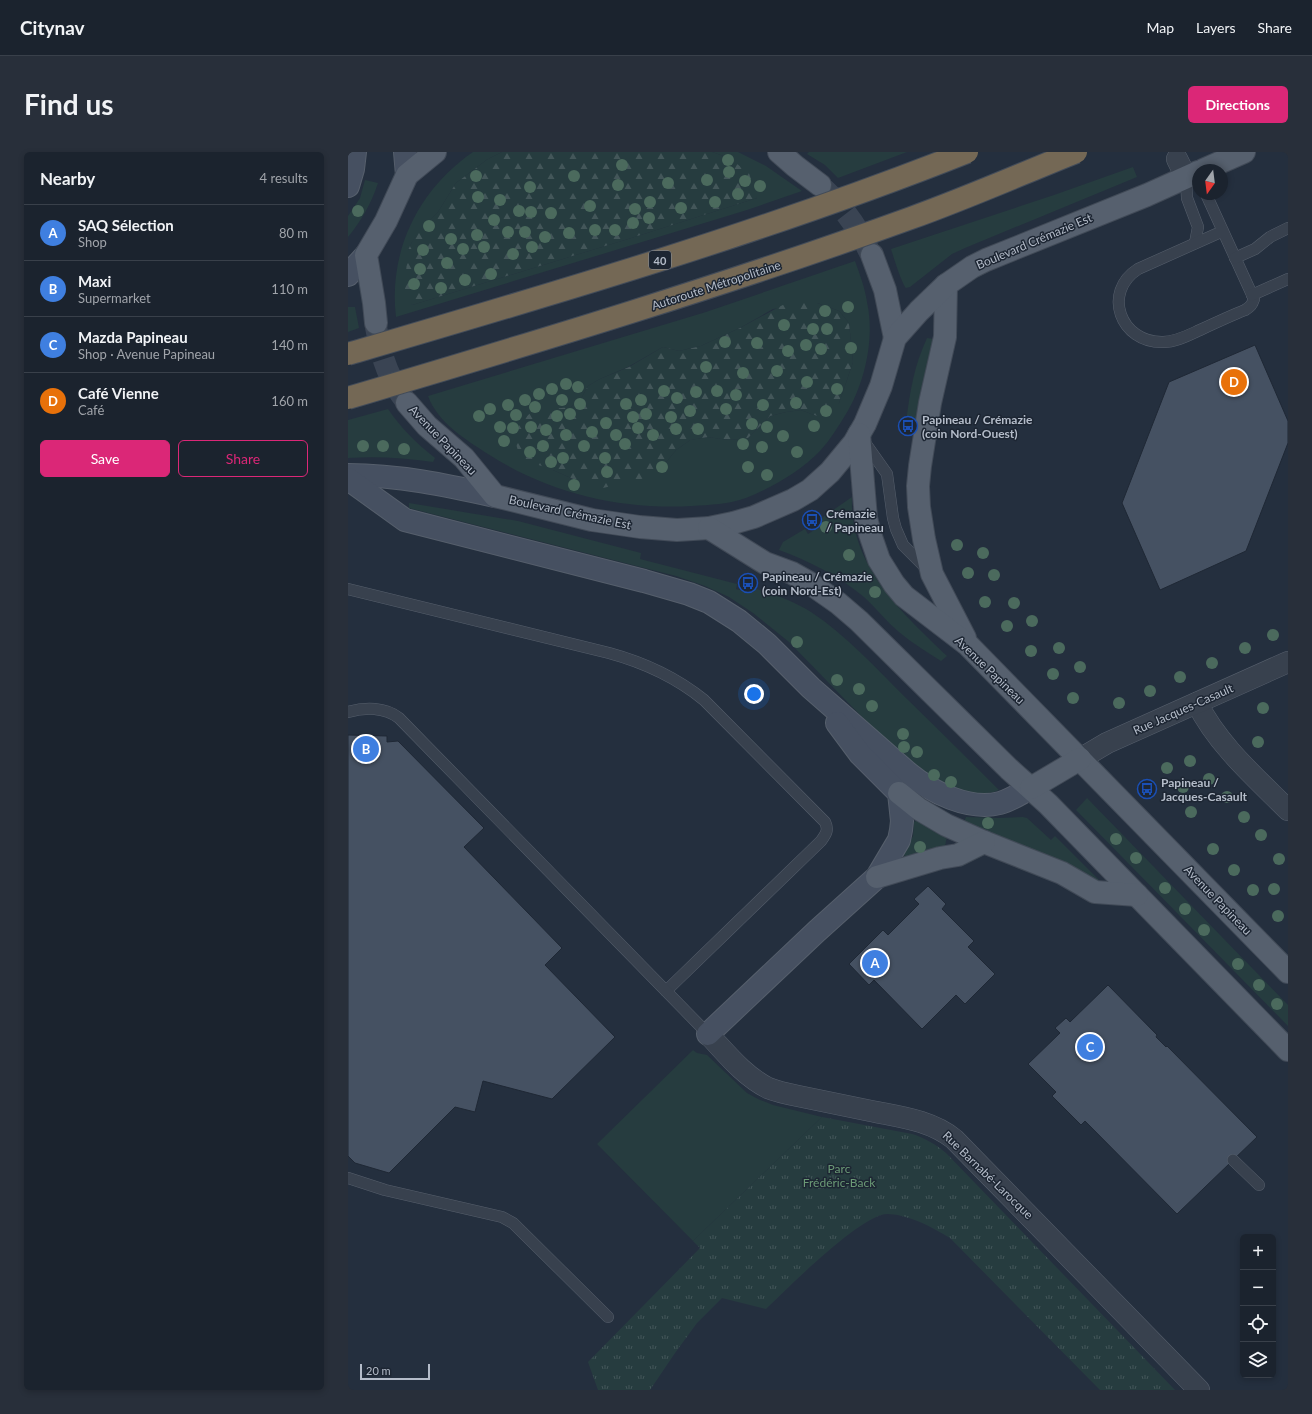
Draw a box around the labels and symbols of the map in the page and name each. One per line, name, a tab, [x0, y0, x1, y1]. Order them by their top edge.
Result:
north arrow	[1192, 164, 1228, 200]
street label: Boulevard Crémazie Est	[974, 210, 1095, 272]
road number: 40	[649, 251, 671, 269]
street label: Autoroute Métropolitaine	[650, 257, 782, 313]
pin: D	[1221, 367, 1247, 397]
street label: Avenue Papineau	[406, 402, 480, 478]
place label: Papineau / Crémazie (coin Nord-Ouest)	[922, 412, 1033, 441]
bus stop icon: Papineau / Crémazie (coin Nord-Ouest)	[897, 415, 919, 437]
street label: Boulevard Crémazie Est	[508, 492, 633, 532]
place label: Crémazie / Papineau	[826, 506, 884, 535]
bus stop icon: Crémazie / Papineau	[801, 509, 823, 531]
place label: Papineau / Crémazie (coin Nord-Est)	[762, 569, 873, 598]
bus stop icon: Papineau / Crémazie (coin Nord-Est)	[737, 572, 759, 594]
street label: Avenue Papineau	[952, 633, 1028, 707]
street label: Rue Jacques-Casault	[1131, 680, 1236, 738]
your location	[744, 684, 764, 704]
pin: B	[353, 734, 379, 764]
place label: Papineau / Jacques-Casault	[1161, 775, 1248, 804]
bus stop icon: Papineau / Jacques-Casault	[1136, 778, 1158, 800]
street label: Avenue Papineau	[1181, 862, 1255, 938]
pin: A	[862, 948, 888, 978]
pin: C	[1077, 1032, 1103, 1062]
street label: Rue Barnabé-Larocque	[940, 1128, 1036, 1222]
park label: Parc Frédéric-Back	[803, 1161, 876, 1190]
scale bar	[360, 1362, 430, 1381]

